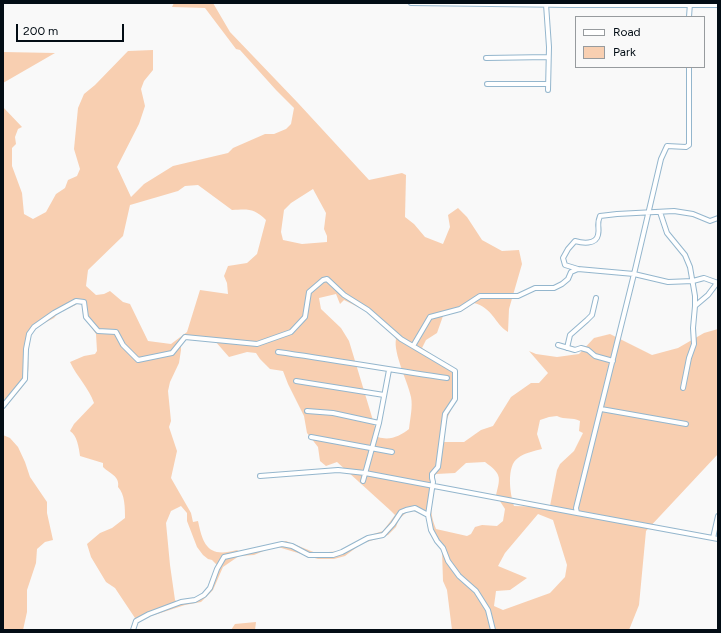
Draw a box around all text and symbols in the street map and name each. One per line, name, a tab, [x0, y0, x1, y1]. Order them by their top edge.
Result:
scale bar	[18, 16, 126, 42]
legend	[575, 16, 705, 68]
text: 200 m	[23, 24, 58, 38]
text: Road	[613, 25, 641, 39]
text: Park	[613, 45, 636, 59]

